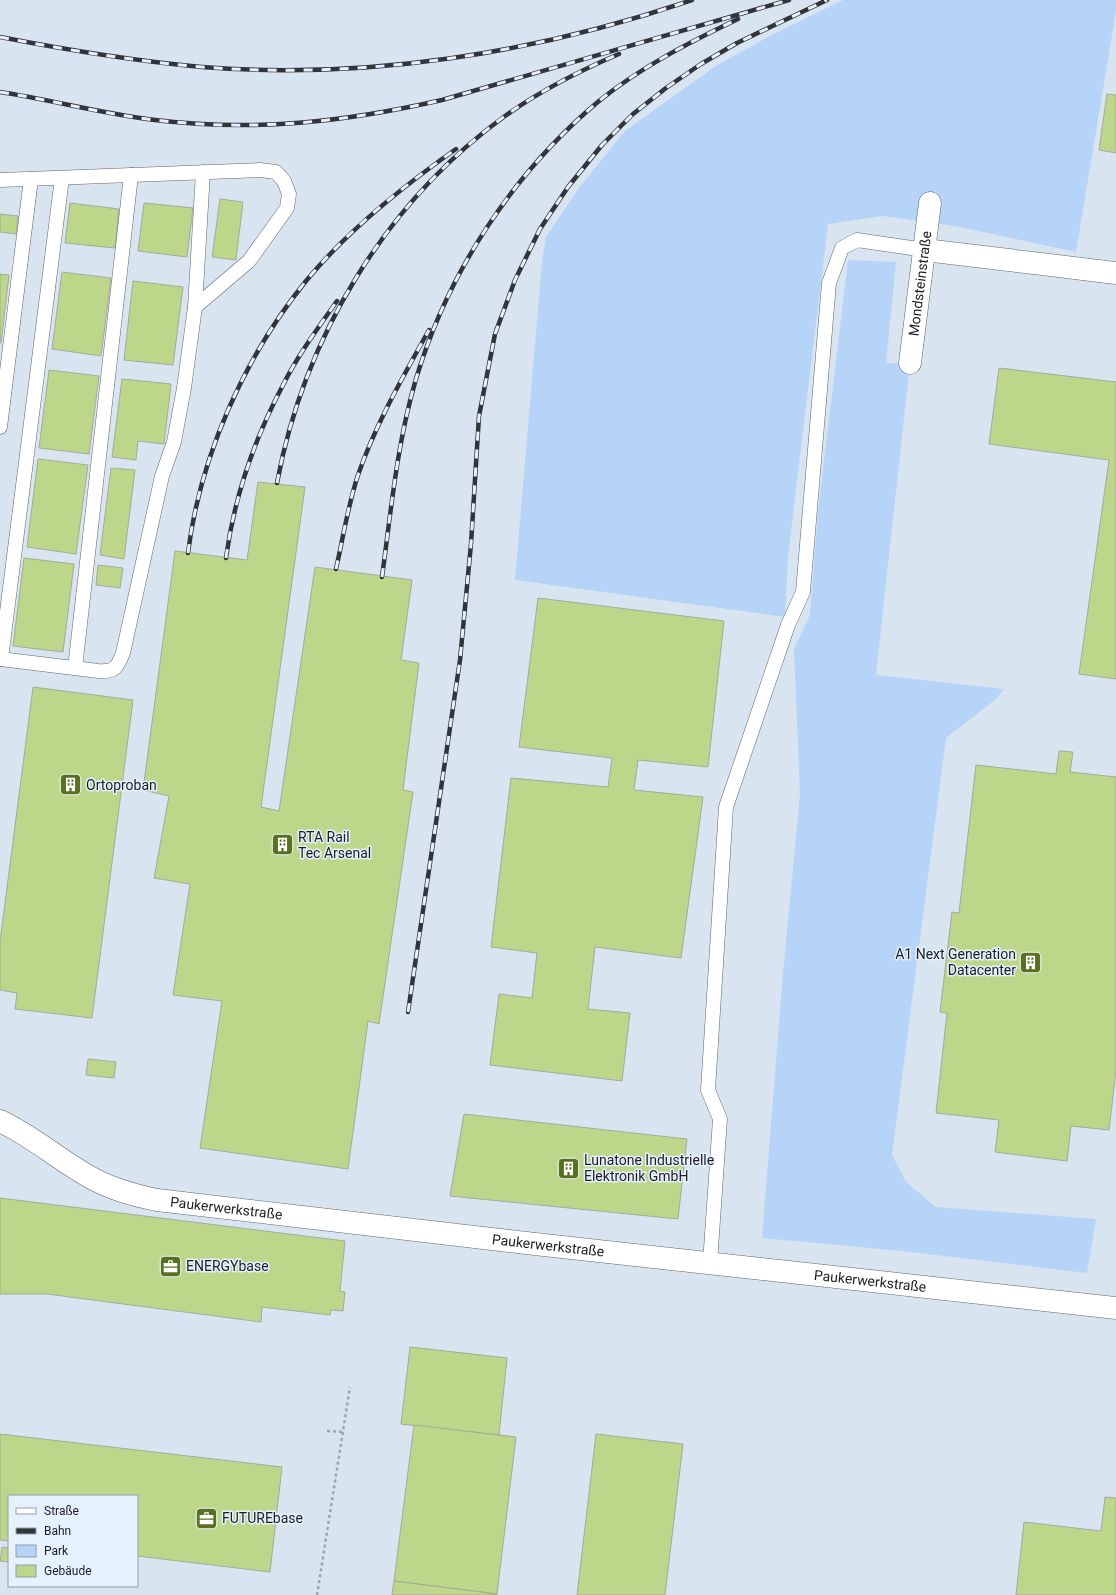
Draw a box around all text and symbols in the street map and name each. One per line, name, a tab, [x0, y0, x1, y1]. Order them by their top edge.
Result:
street label: Mondsteinstraße	[905, 230, 934, 337]
building icon: Ortoproban	[58, 772, 84, 798]
place label: Ortoproban	[86, 777, 157, 793]
place label: RTA Rail Tec Arsenal	[298, 829, 371, 861]
building icon: RTA Rail Tec Arsenal	[270, 832, 296, 858]
place label: A1 Next Generation Datacenter	[895, 946, 1016, 978]
building icon: A1 Next Generation Datacenter	[1018, 949, 1044, 975]
place label: Lunatone Industrielle Elektronik GmbH	[584, 1152, 714, 1184]
building icon: Lunatone Industrielle Elektronik GmbH	[556, 1155, 582, 1181]
street label: Paukerwerkstraße	[169, 1194, 283, 1223]
street label: Paukerwerkstraße	[491, 1231, 605, 1260]
office icon: ENERGYbase	[158, 1253, 184, 1279]
place label: ENERGYbase	[186, 1258, 269, 1274]
street label: Paukerwerkstraße	[813, 1267, 927, 1295]
legend	[8, 1495, 138, 1587]
text: Straße	[44, 1504, 79, 1518]
office icon: FUTUREbase	[193, 1505, 219, 1531]
place label: FUTUREbase	[222, 1510, 303, 1526]
text: Bahn	[44, 1524, 71, 1538]
text: Park	[44, 1544, 69, 1558]
text: Gebäude	[44, 1564, 92, 1578]

